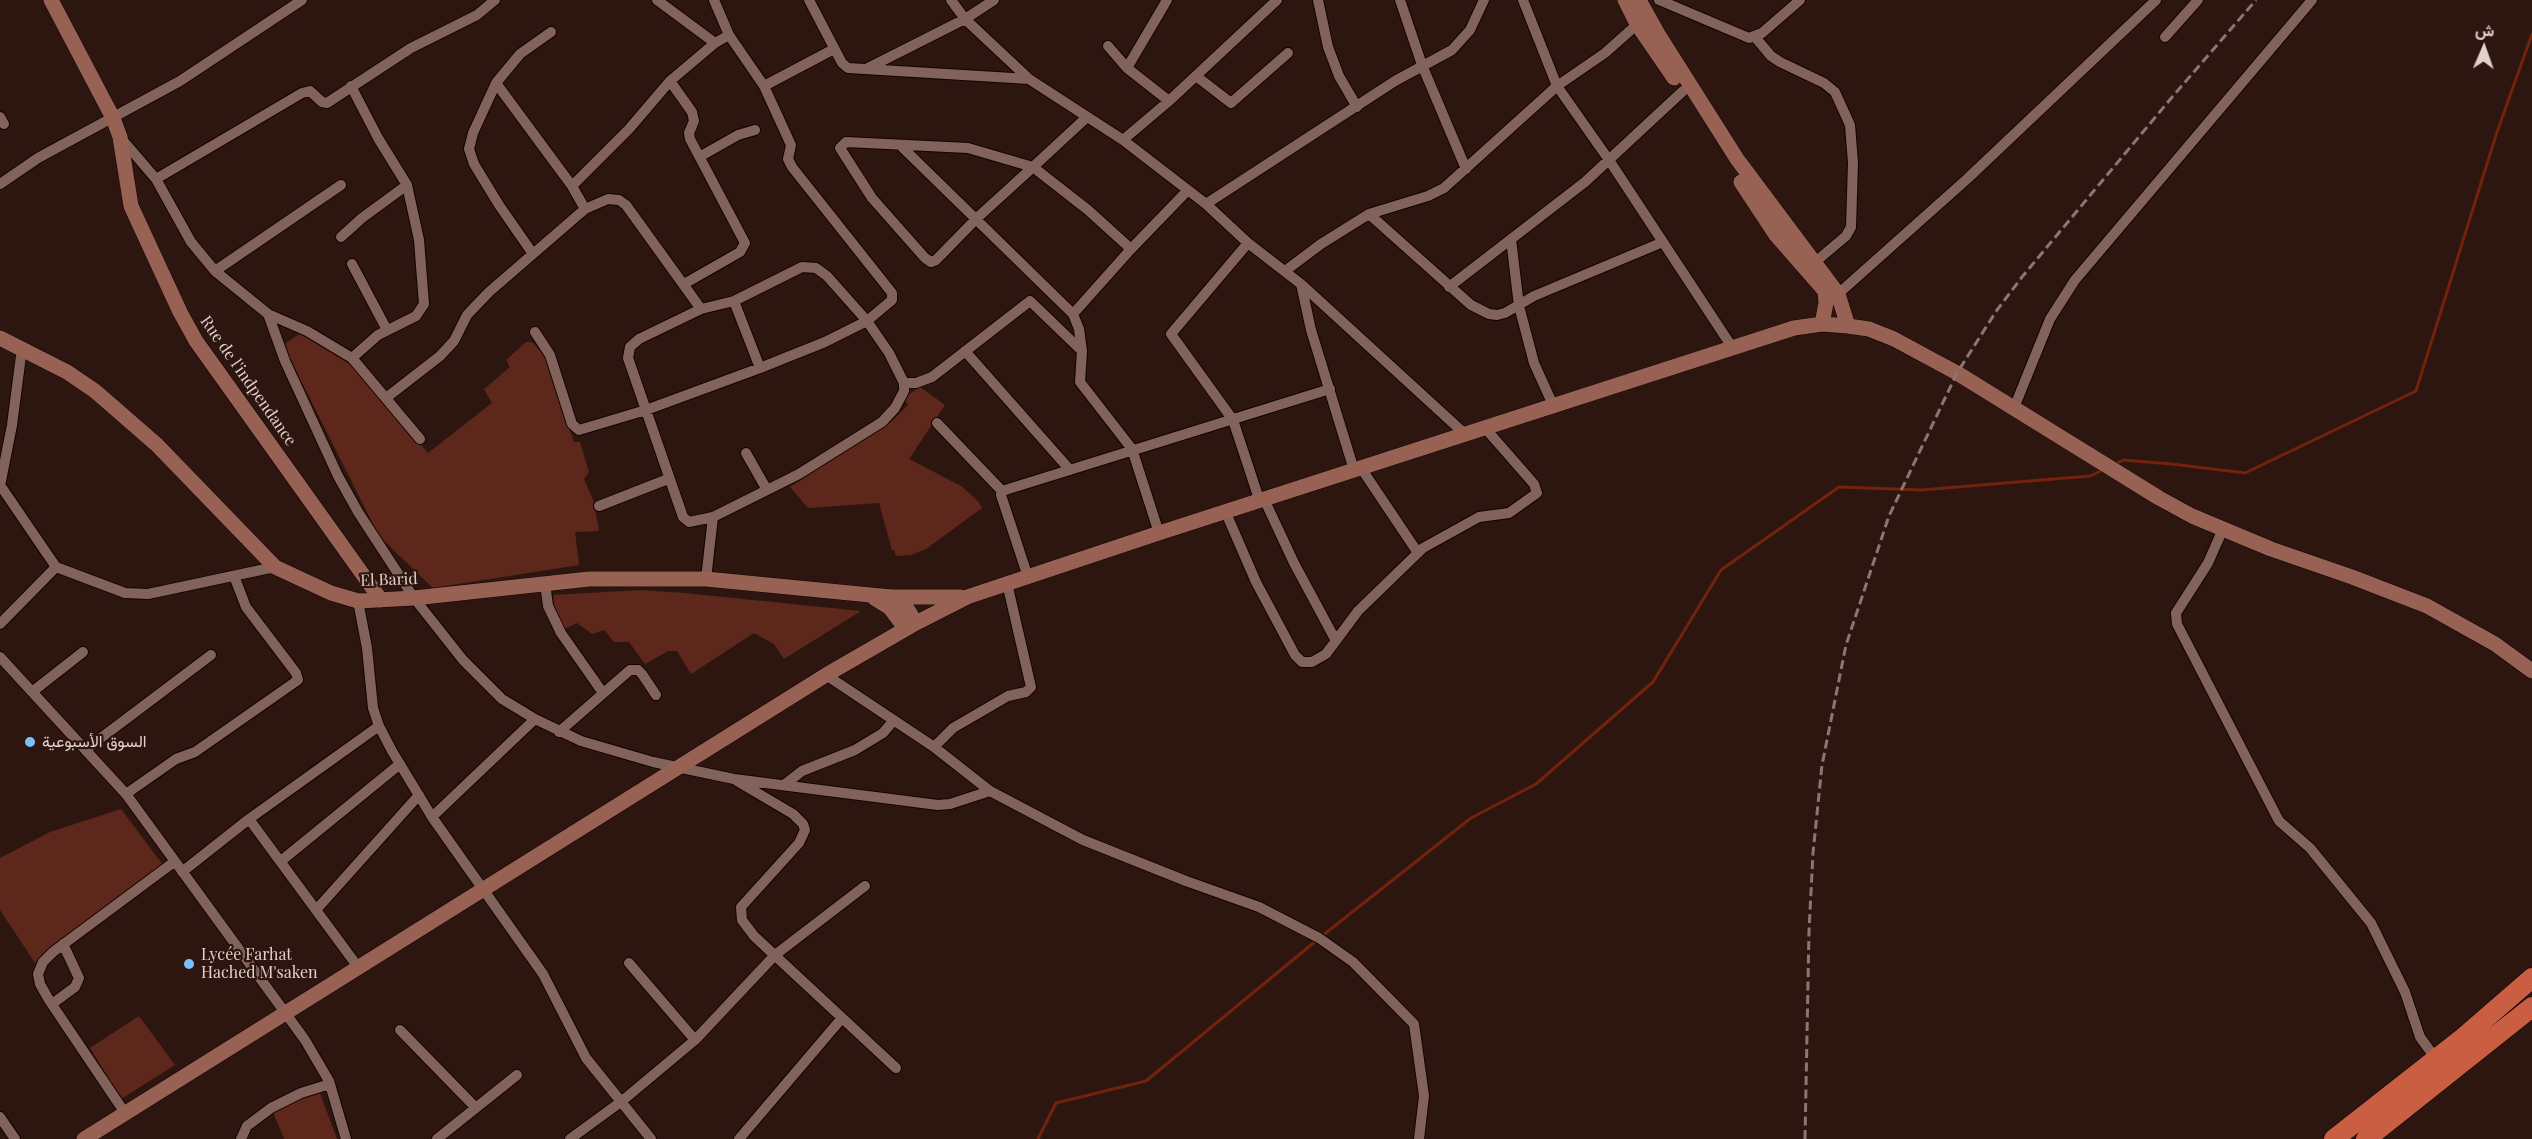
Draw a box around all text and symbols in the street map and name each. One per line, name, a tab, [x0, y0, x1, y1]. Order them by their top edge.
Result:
north arrow	[2454, 18, 2514, 78]
text: ش	[2475, 19, 2495, 40]
street label: Rue de l'indpendance	[196, 312, 300, 450]
street label: El Barid	[360, 569, 418, 591]
place label: السوق اﻷسبوعية	[42, 732, 147, 752]
marker: السوق اﻷسبوعية	[23, 735, 37, 749]
place label: Lycée Farhat Hached M'saken	[201, 945, 318, 983]
marker: Lycée Farhat Hached M'saken	[182, 957, 196, 971]

